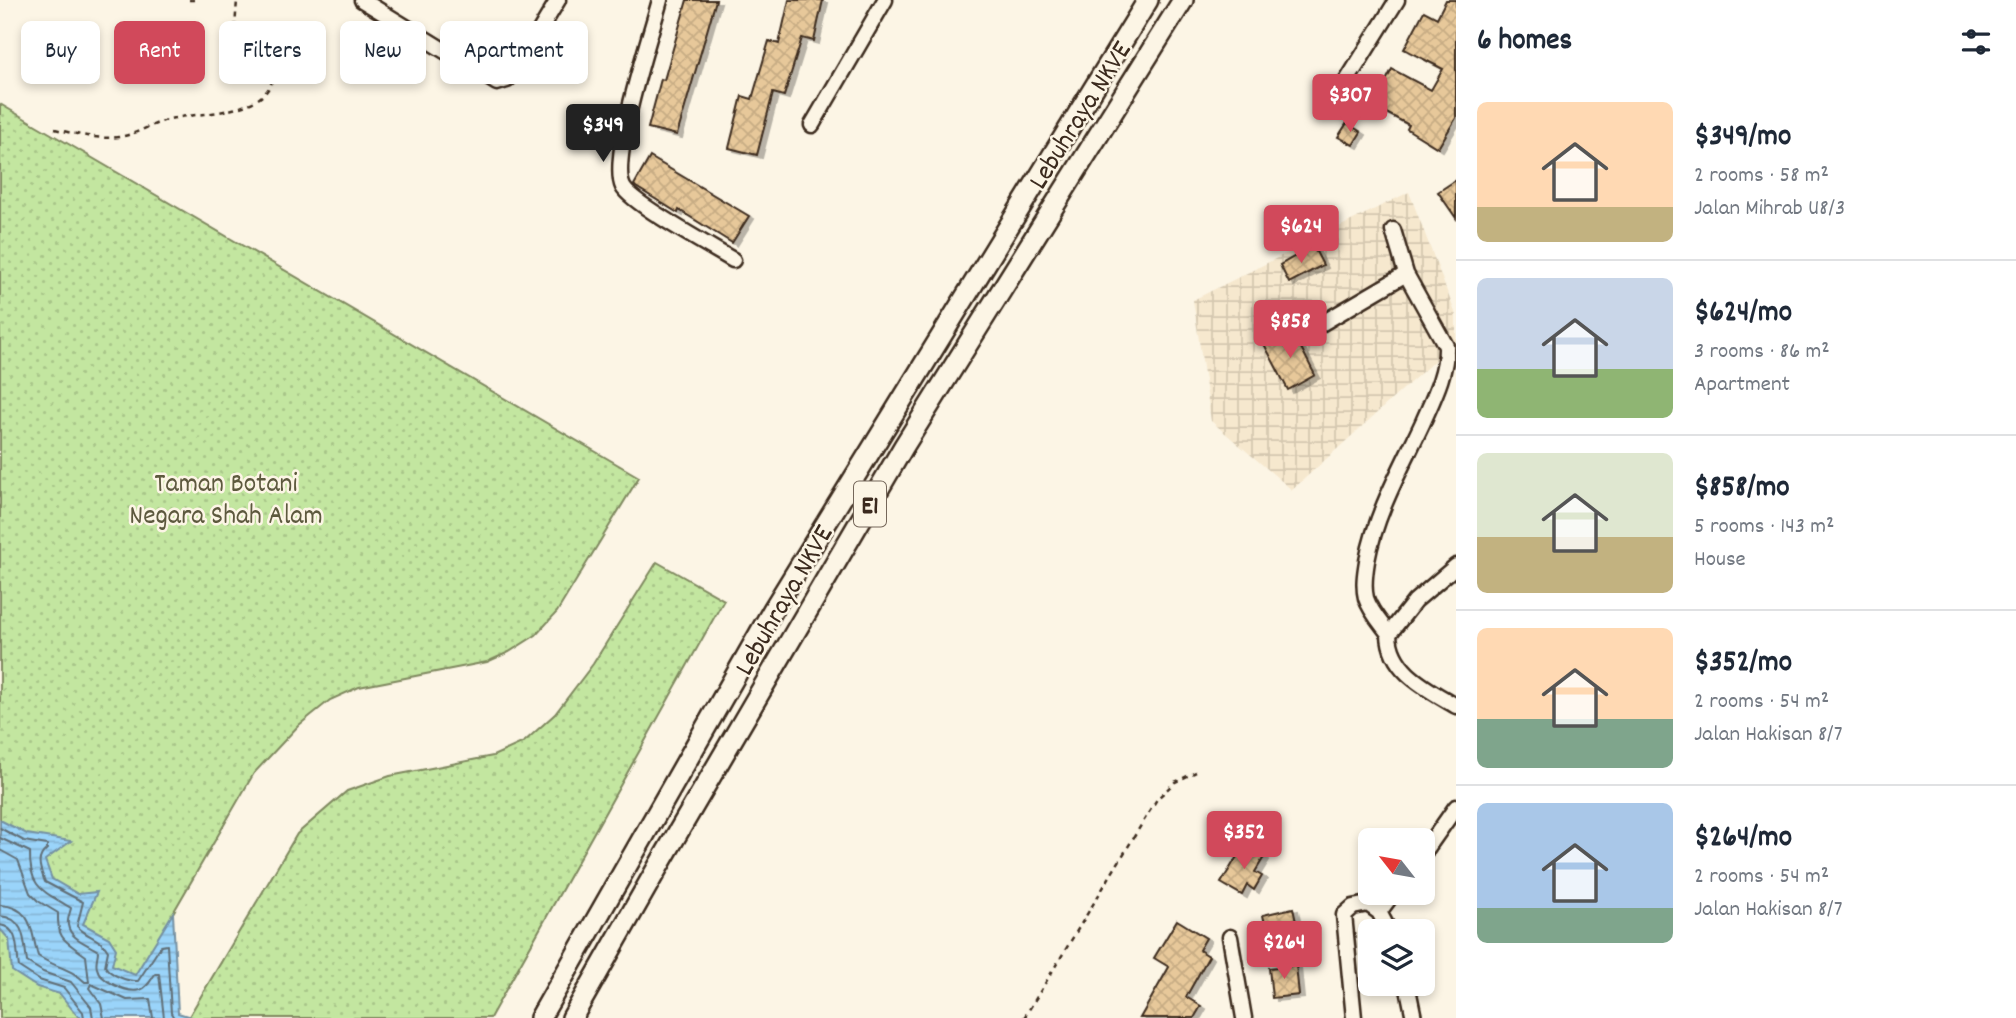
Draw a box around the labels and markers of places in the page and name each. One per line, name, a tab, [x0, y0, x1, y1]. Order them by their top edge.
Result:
pin: $307	[1309, 74, 1391, 134]
pin: $349	[562, 104, 644, 164]
pin: $624	[1260, 205, 1342, 265]
pin: $858	[1249, 300, 1331, 360]
pin: $352	[1203, 812, 1285, 871]
pin: $264	[1243, 922, 1325, 981]

